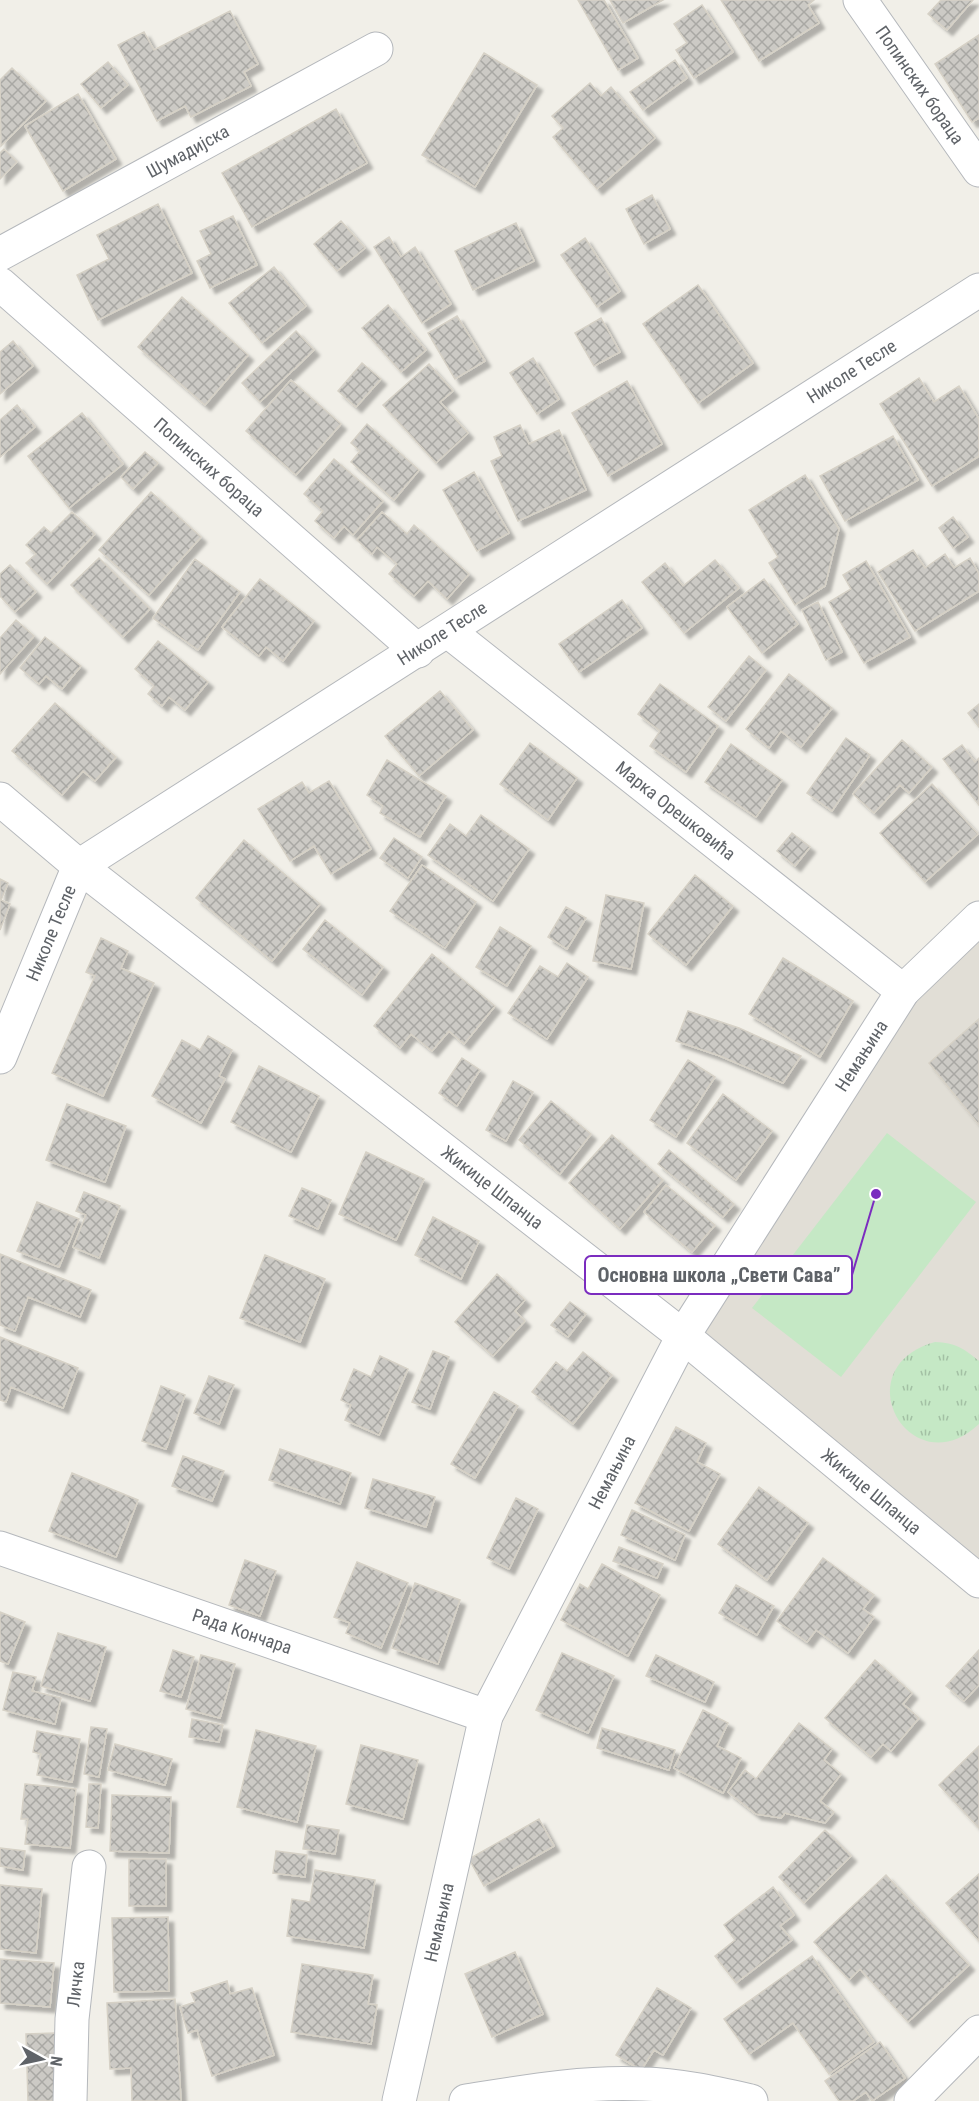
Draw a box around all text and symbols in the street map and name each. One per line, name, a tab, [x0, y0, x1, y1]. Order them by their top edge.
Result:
street label: Попинских бораца	[872, 22, 969, 148]
street label: Шумадијска	[143, 120, 233, 182]
street label: Николе Тесле	[803, 335, 900, 407]
street label: Попинских бораца	[150, 413, 269, 521]
street label: Николе Тесле	[393, 597, 491, 669]
street label: Марка Орешковића	[612, 757, 740, 864]
street label: Николе Тесле	[22, 882, 80, 984]
street label: Немањина	[831, 1016, 892, 1095]
street label: Жикице Шпанца	[437, 1141, 547, 1233]
callout: Основна школа „Свети Сава”	[585, 1256, 852, 1294]
text: Основна школа „Свети Сава”	[597, 1263, 841, 1287]
street label: Немањина	[584, 1432, 640, 1513]
street label: Жикице Шпанца	[817, 1444, 925, 1539]
street label: Рада Кончара	[190, 1604, 295, 1658]
street label: Немањина	[420, 1881, 458, 1964]
street label: Личка	[62, 1960, 88, 2008]
north arrow	[12, 2029, 72, 2089]
text: N	[46, 2055, 66, 2067]

